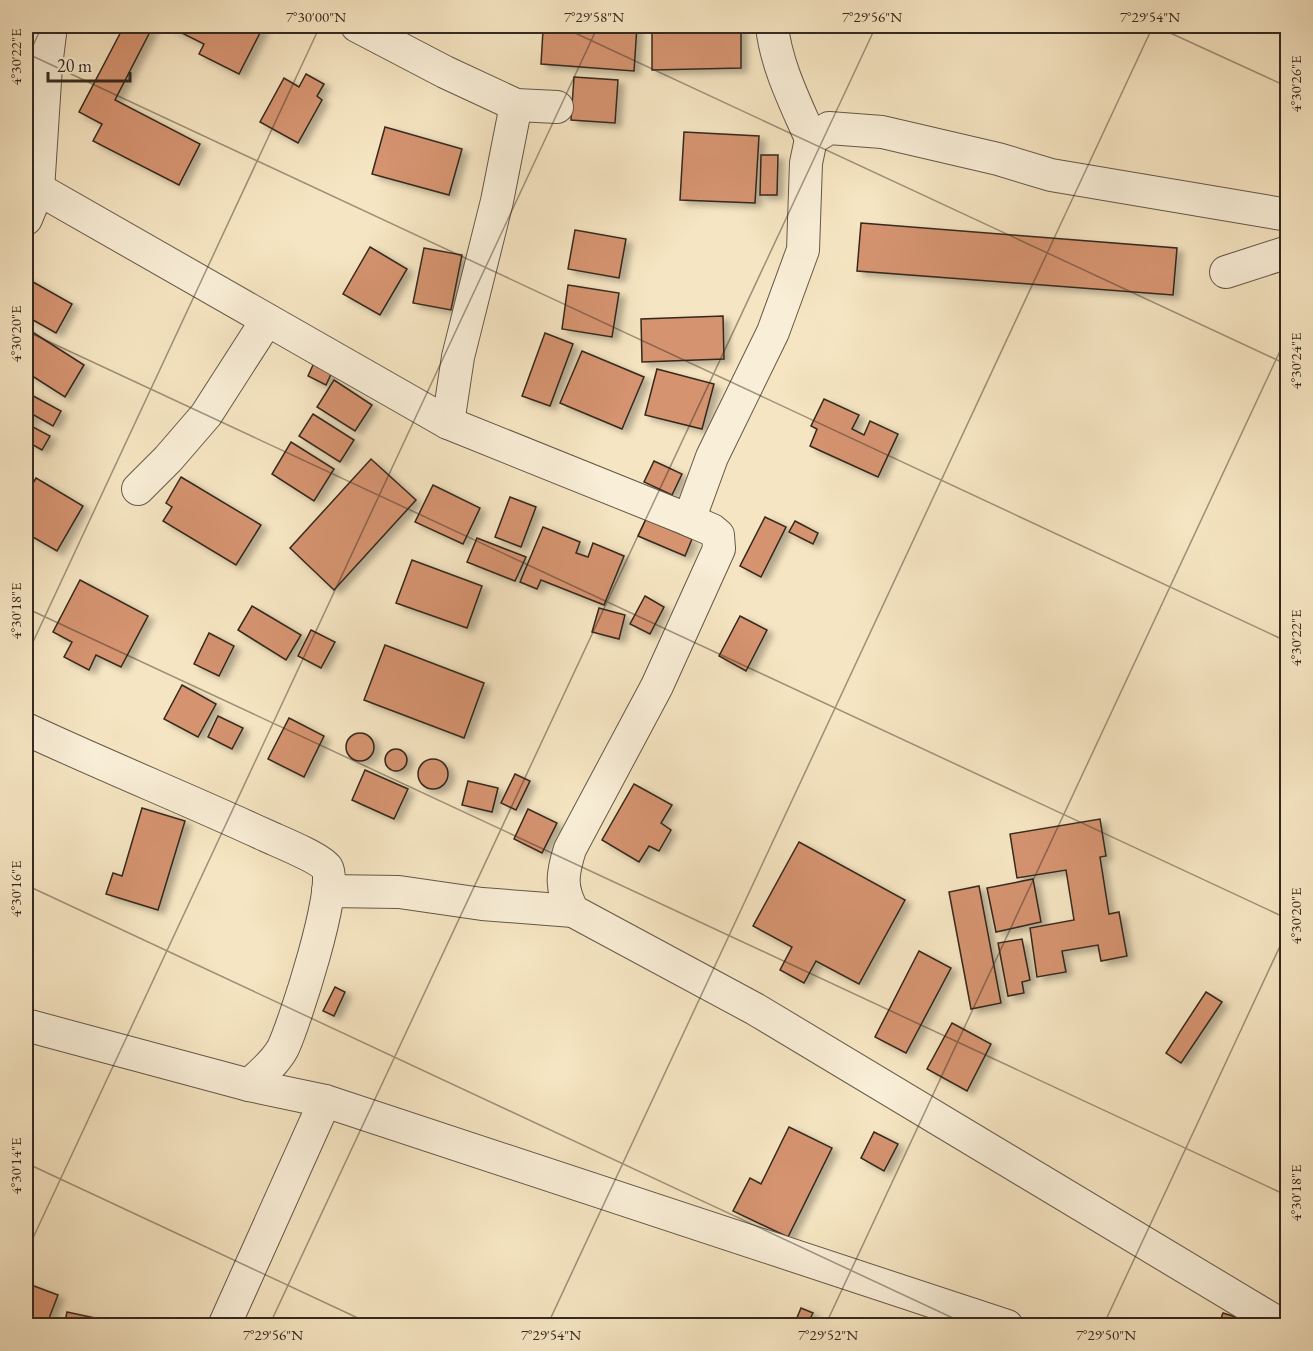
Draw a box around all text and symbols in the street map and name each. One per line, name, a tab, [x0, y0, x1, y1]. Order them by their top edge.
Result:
text: 7°30'00"N	[286, 7, 346, 26]
text: 7°29'58"N	[564, 7, 624, 26]
text: 7°29'56"N	[842, 7, 902, 26]
text: 7°29'54"N	[1120, 7, 1180, 26]
text: 4°30'22"E	[6, 28, 25, 85]
scale bar	[48, 45, 130, 83]
text: 20 m	[57, 54, 92, 77]
text: 4°30'26"E	[1286, 55, 1305, 112]
text: 4°30'20"E	[6, 305, 25, 362]
text: 4°30'24"E	[1286, 332, 1305, 389]
text: 4°30'18"E	[6, 582, 25, 639]
text: 4°30'22"E	[1286, 609, 1305, 666]
text: 4°30'16"E	[6, 860, 25, 917]
text: 4°30'20"E	[1286, 887, 1305, 944]
text: 4°30'14"E	[6, 1137, 25, 1194]
text: 4°30'18"E	[1286, 1164, 1305, 1221]
text: 7°29'56"N	[243, 1325, 303, 1344]
text: 7°29'54"N	[521, 1325, 581, 1344]
text: 7°29'52"N	[798, 1325, 858, 1344]
text: 7°29'50"N	[1076, 1325, 1136, 1344]

